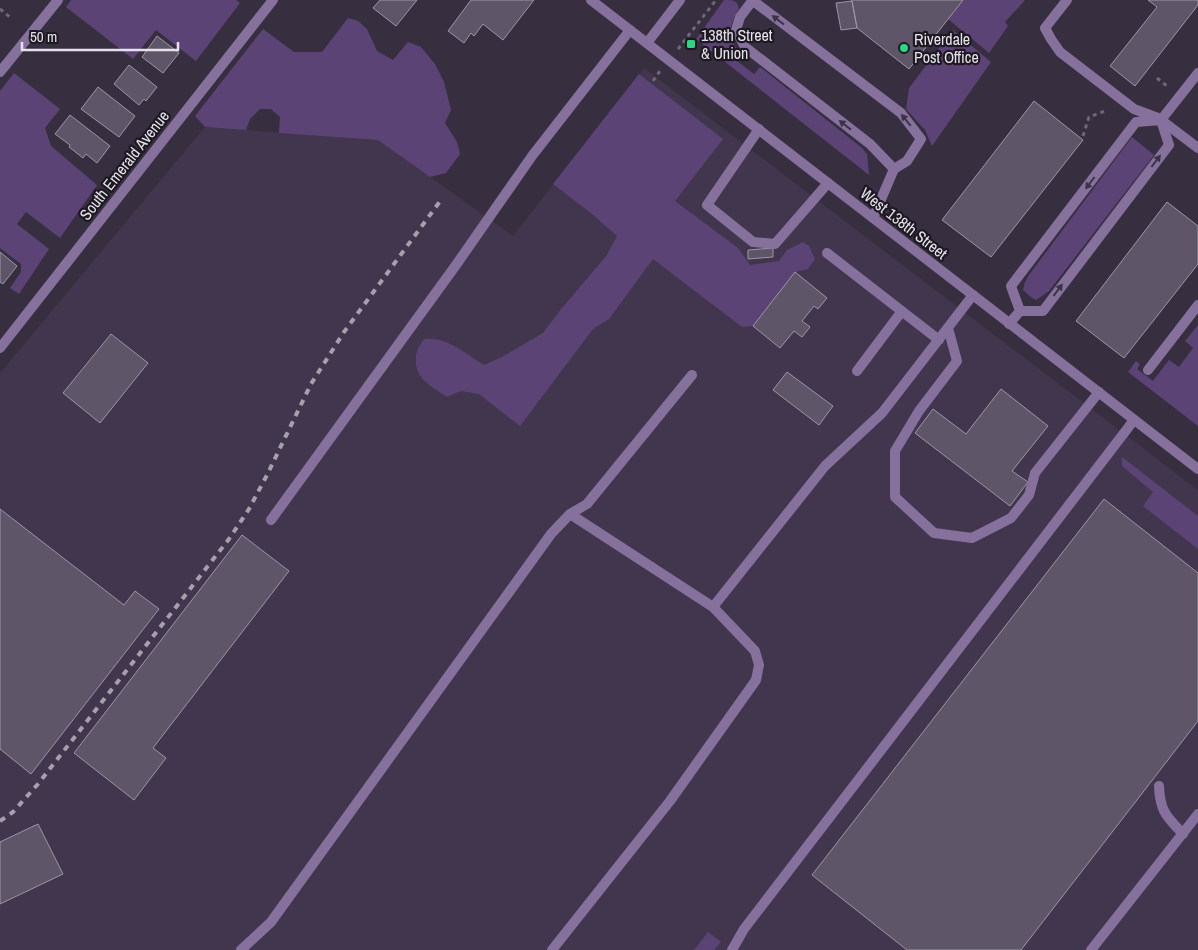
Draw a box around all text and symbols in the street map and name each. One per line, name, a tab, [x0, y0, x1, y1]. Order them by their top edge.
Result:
one-way arrow	[771, 15, 785, 25]
scale bar	[22, 20, 179, 52]
place label: 138th Street & Union	[701, 24, 773, 64]
text: 50 m	[30, 26, 57, 47]
place label: Riverdale Post Office	[914, 28, 979, 68]
marker: 138th Street & Union	[685, 38, 697, 50]
marker: Riverdale Post Office	[898, 42, 910, 54]
street label: South Emerald Avenue	[74, 105, 174, 225]
one-way arrow	[900, 114, 911, 127]
one-way arrow	[839, 119, 852, 130]
one-way arrow	[1151, 155, 1162, 168]
one-way arrow	[1085, 176, 1095, 190]
street label: West 138th Street	[856, 182, 952, 264]
one-way arrow	[1053, 284, 1064, 297]

